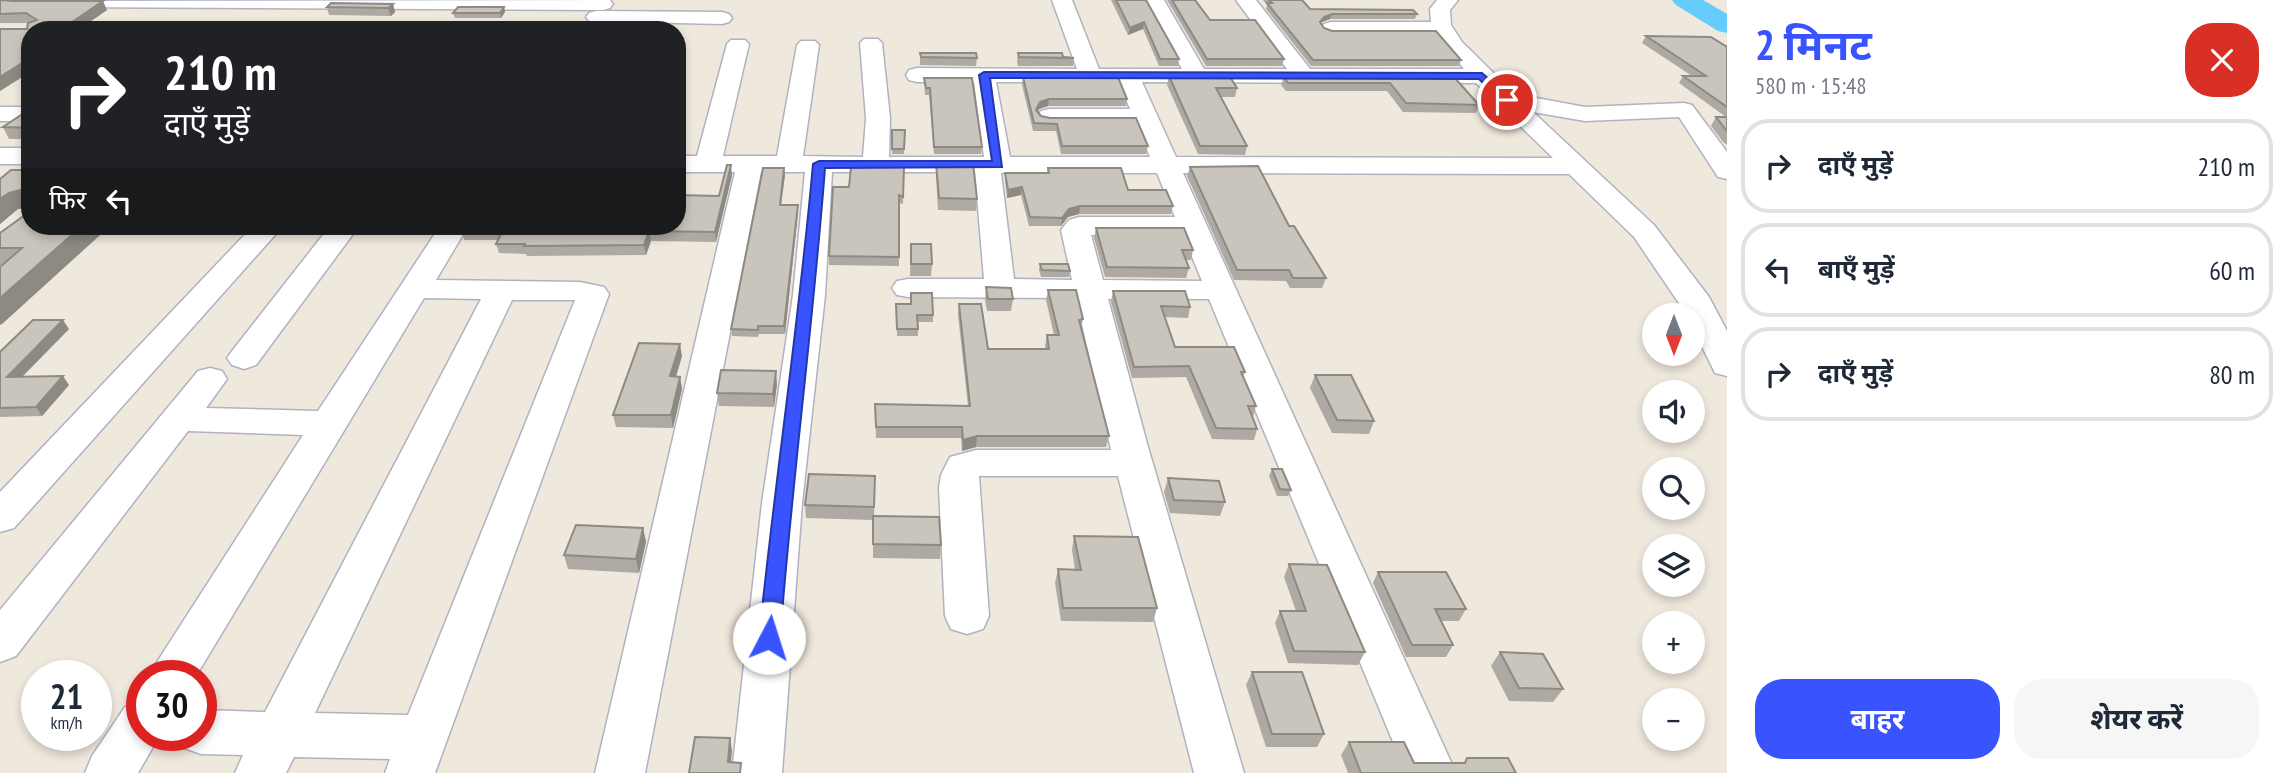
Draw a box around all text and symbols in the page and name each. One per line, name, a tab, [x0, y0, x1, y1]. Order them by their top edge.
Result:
text: 2 मिनट	[1755, 17, 1872, 72]
button: close	[2185, 23, 2259, 97]
text: 210 m	[164, 40, 277, 104]
icon: right	[49, 49, 140, 140]
pin	[1477, 70, 1537, 130]
text: 580 m · 15:48	[1755, 71, 1867, 100]
icon: arrive	[1488, 81, 1526, 119]
text: दाएँ मुड़ें	[164, 102, 250, 144]
icon: right	[1759, 147, 1797, 185]
text: दाएँ मुड़ें	[1818, 148, 1893, 181]
text: 210 m	[2197, 150, 2255, 183]
icon: left	[100, 182, 138, 220]
text: फिर	[49, 183, 86, 216]
icon: left	[1759, 251, 1797, 289]
text: बाएँ मुड़ें	[1818, 252, 1895, 285]
text: 60 m	[2209, 254, 2255, 287]
north arrow	[1642, 303, 1704, 366]
map controls	[1642, 303, 1705, 751]
icon: right	[1759, 355, 1797, 393]
text: दाएँ मुड़ें	[1818, 356, 1893, 389]
text: 80 m	[2209, 358, 2255, 391]
button: sound	[1642, 380, 1705, 443]
button: search	[1642, 457, 1705, 520]
button: layers	[1642, 534, 1705, 597]
position arrow	[732, 601, 806, 675]
button: +	[1642, 611, 1705, 674]
speed limit sign: 30	[126, 660, 217, 751]
text: 21	[50, 673, 83, 719]
button: बाहर	[1755, 679, 2000, 759]
button: शेयर करें	[2014, 679, 2259, 759]
button: −	[1642, 688, 1705, 751]
text: km/h	[51, 711, 82, 734]

